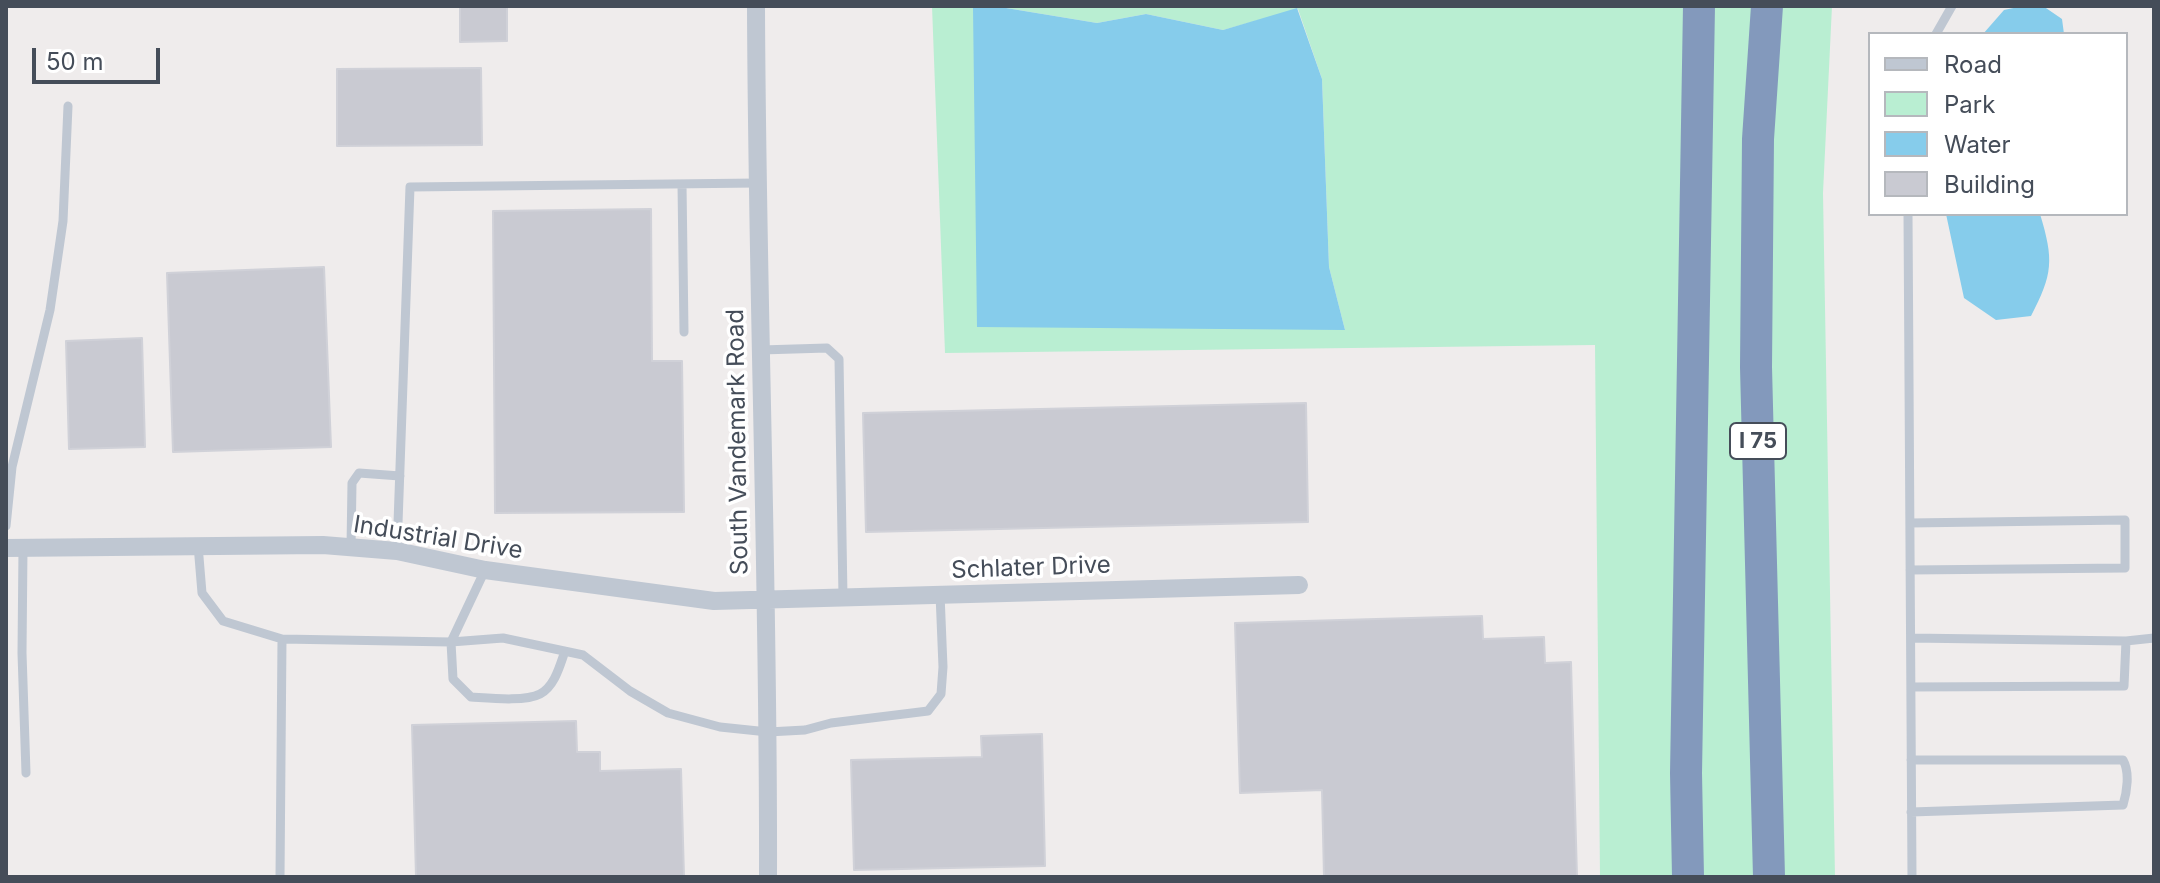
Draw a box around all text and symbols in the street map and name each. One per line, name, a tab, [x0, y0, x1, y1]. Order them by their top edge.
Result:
scale bar	[36, 32, 164, 82]
legend	[1868, 32, 2128, 216]
text: 50 m	[46, 47, 104, 76]
text: Road	[1944, 50, 2002, 79]
text: Park	[1944, 90, 1995, 119]
text: Water	[1944, 130, 2011, 159]
text: Building	[1944, 170, 2035, 199]
street label: South Vandemark Road	[721, 309, 755, 575]
road number: I 75	[1730, 423, 1786, 459]
street label: Industrial Drive	[351, 510, 525, 566]
street label: Schlater Drive	[951, 551, 1111, 585]

